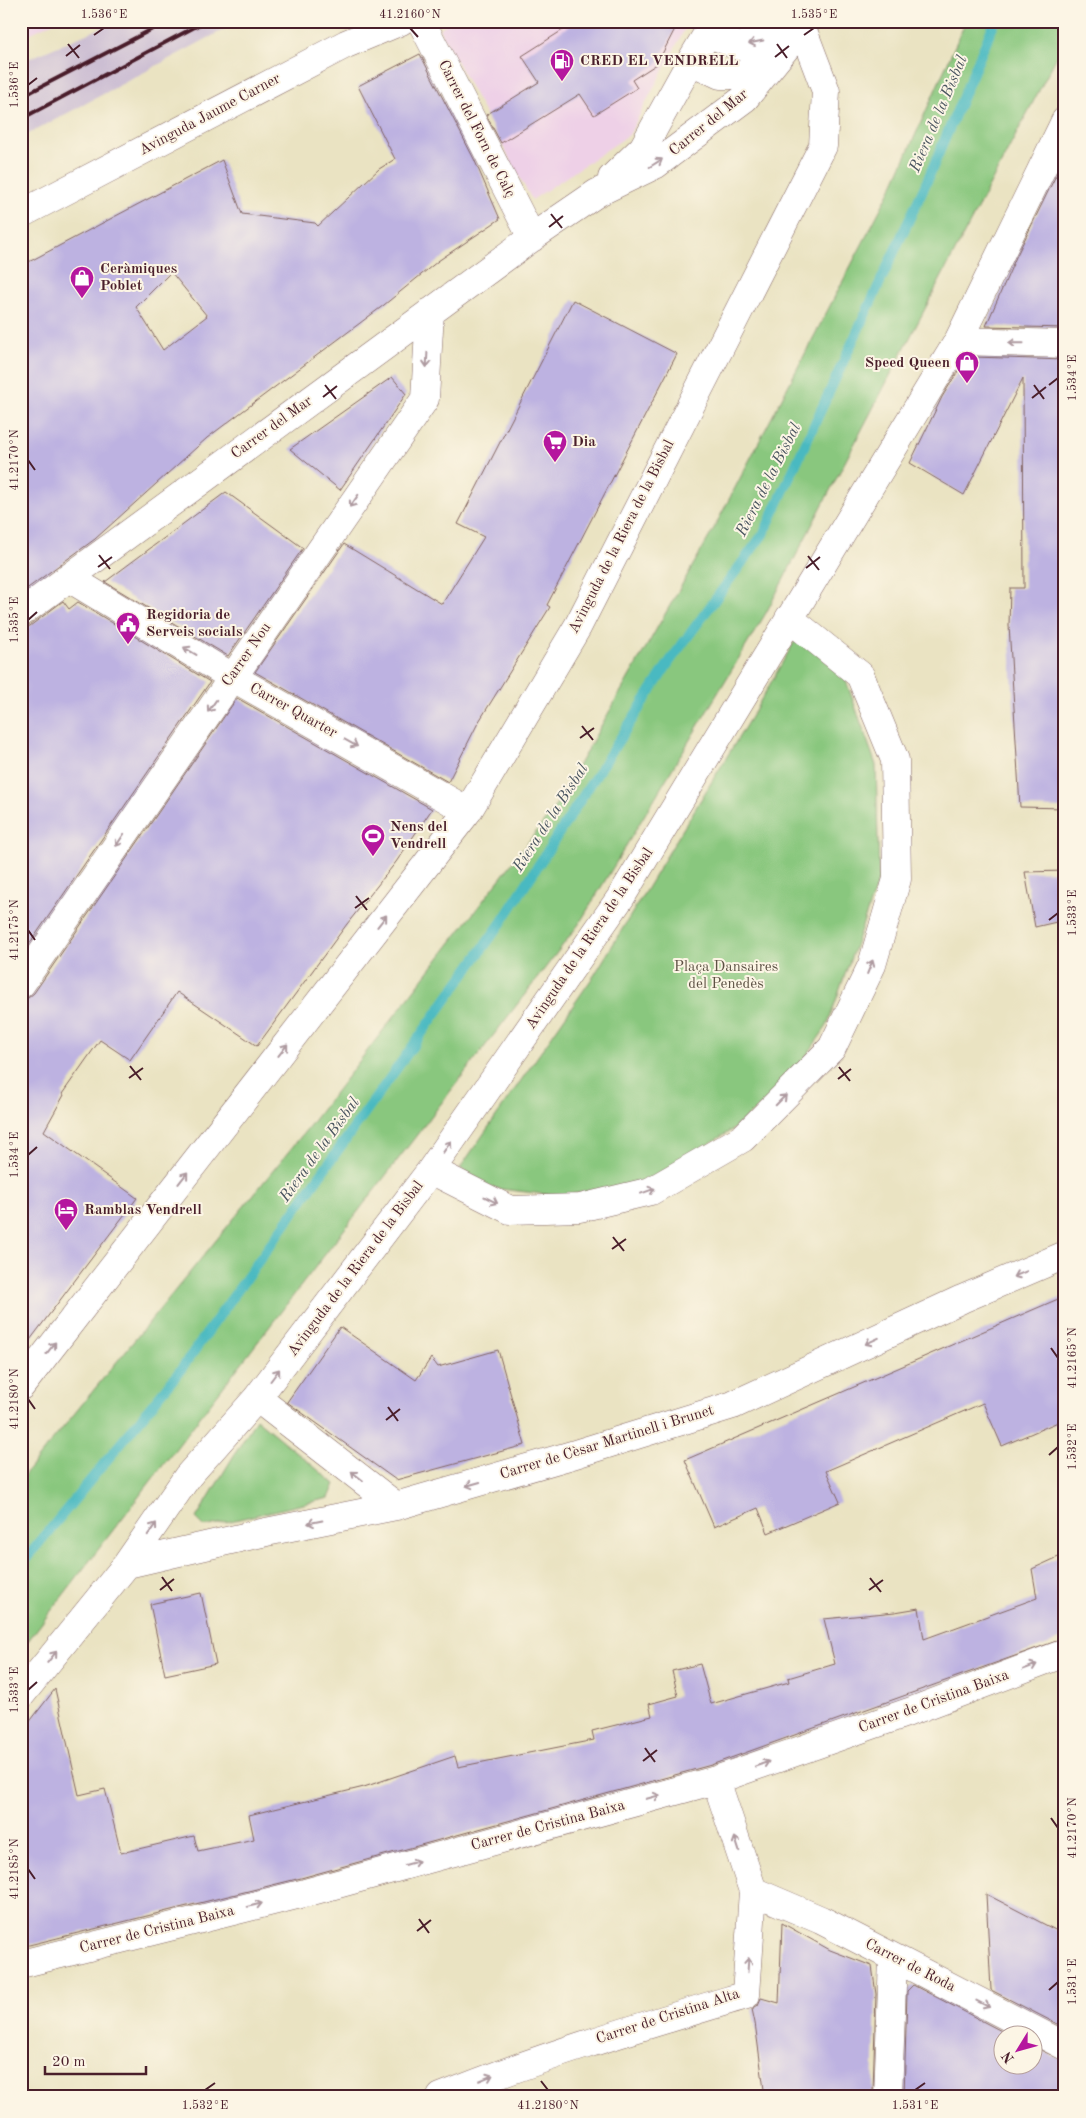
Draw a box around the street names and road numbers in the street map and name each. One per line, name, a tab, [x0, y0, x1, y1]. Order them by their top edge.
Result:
street label: Carrer del Forn de Calç	[435, 58, 517, 200]
street label: Avinguda Jaume Carner	[137, 71, 283, 159]
street label: Carrer del Mar	[667, 87, 751, 159]
street label: Carrer del Mar	[229, 394, 315, 462]
street label: Avinguda de la Riera de la Bisbal	[567, 438, 677, 636]
street label: Carrer Nou	[220, 620, 274, 690]
street label: Carrer Quarter	[247, 681, 339, 741]
street label: Avinguda de la Riera de la Bisbal	[524, 846, 656, 1032]
street label: Avinguda de la Riera de la Bisbal	[285, 1179, 427, 1359]
street label: Carrer de Cèsar Martinell i Brunet	[498, 1403, 716, 1483]
street label: Carrer de Cristina Baixa	[857, 1668, 1012, 1736]
street label: Carrer de Cristina Baixa	[469, 1798, 627, 1854]
street label: Carrer de Cristina Baixa	[78, 1903, 236, 1956]
street label: Carrer de Roda	[862, 1937, 958, 1996]
street label: Carrer de Cristina Alta	[594, 1987, 742, 2047]

